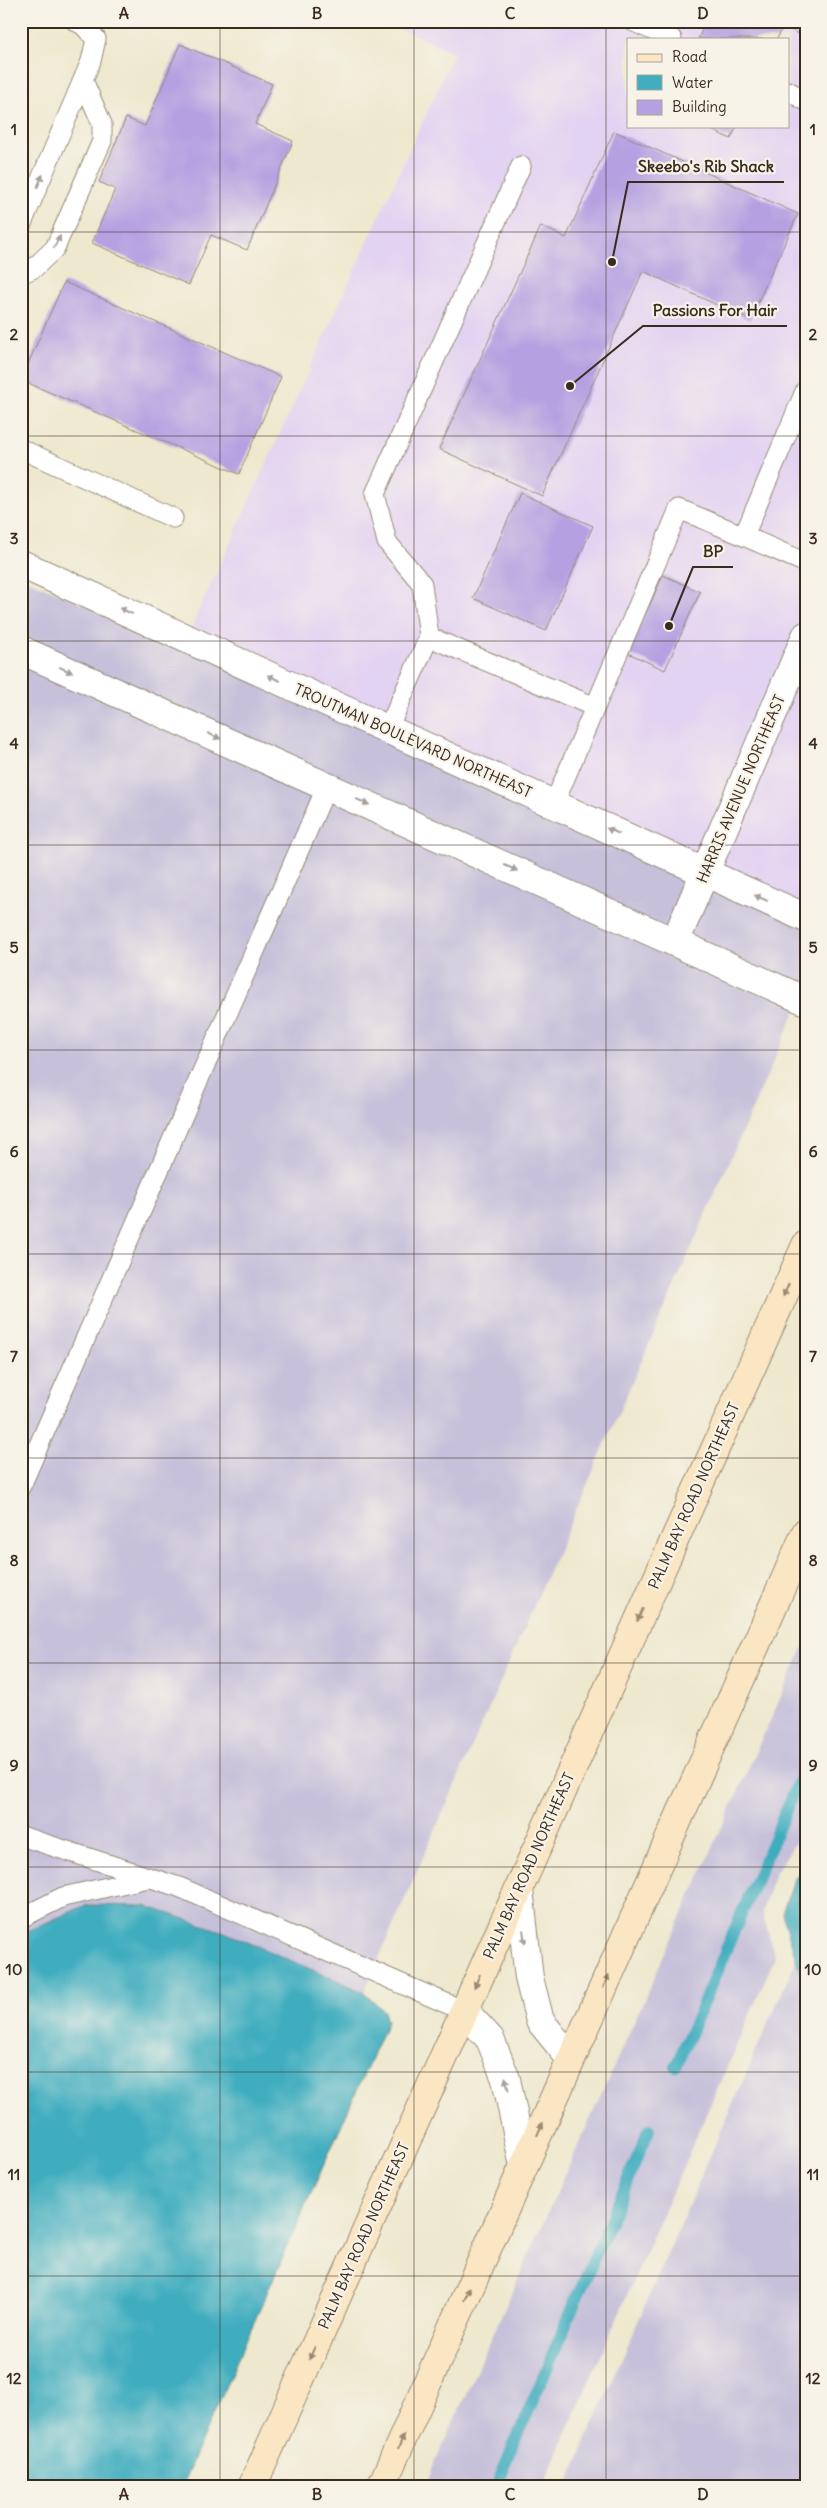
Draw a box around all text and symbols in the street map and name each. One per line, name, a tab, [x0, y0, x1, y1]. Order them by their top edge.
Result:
text: A	[119, 3, 129, 23]
text: B	[312, 3, 323, 23]
text: C	[505, 3, 516, 23]
text: D	[697, 3, 709, 23]
legend	[627, 38, 790, 128]
text: Road	[672, 47, 707, 66]
text: Water	[672, 73, 713, 92]
text: Building	[672, 97, 727, 116]
text: 1	[11, 119, 17, 139]
text: 1	[810, 119, 816, 139]
callout: Skeebo's Rib Shack	[628, 151, 784, 182]
text: Skeebo's Rib Shack	[638, 156, 774, 176]
one-way arrow	[37, 174, 45, 188]
one-way arrow	[53, 235, 61, 250]
callout: Passions For Hair	[643, 295, 787, 326]
text: Passions For Hair	[653, 300, 778, 320]
text: 2	[10, 324, 19, 344]
text: 2	[809, 324, 818, 344]
text: 3	[9, 528, 19, 548]
text: 3	[808, 528, 818, 548]
callout: BP	[693, 536, 733, 567]
text: BP	[703, 541, 723, 561]
one-way arrow	[118, 606, 133, 615]
one-way arrow	[59, 666, 73, 674]
one-way arrow	[267, 673, 281, 681]
street label: TROUTMAN BOULEVARD NORTHEAST	[291, 679, 535, 802]
street label: HARRIS AVENUE NORTHEAST	[692, 692, 789, 886]
one-way arrow	[207, 732, 221, 740]
text: 4	[9, 733, 19, 753]
text: 4	[808, 733, 818, 753]
one-way arrow	[356, 798, 370, 806]
one-way arrow	[606, 827, 620, 835]
one-way arrow	[504, 864, 518, 872]
one-way arrow	[754, 893, 768, 901]
text: 5	[9, 937, 19, 957]
text: 5	[808, 937, 818, 957]
text: 6	[9, 1141, 19, 1161]
text: 6	[808, 1141, 818, 1161]
one-way arrow	[781, 1283, 789, 1297]
text: 7	[10, 1346, 18, 1366]
text: 7	[809, 1346, 817, 1366]
street label: PALM BAY ROAD NORTHEAST	[644, 1399, 743, 1592]
text: 8	[9, 1550, 19, 1570]
text: 8	[808, 1550, 818, 1570]
one-way arrow	[636, 1608, 644, 1622]
text: 9	[9, 1755, 19, 1775]
text: 9	[808, 1755, 818, 1775]
street label: PALM BAY ROAD NORTHEAST	[479, 1769, 578, 1962]
one-way arrow	[520, 1929, 528, 1945]
text: 10	[6, 1959, 22, 1979]
text: 10	[805, 1959, 821, 1979]
one-way arrow	[473, 1974, 481, 1988]
one-way arrow	[602, 1974, 610, 1988]
one-way arrow	[502, 2076, 510, 2091]
one-way arrow	[537, 2122, 545, 2136]
street label: PALM BAY ROAD NORTHEAST	[314, 2139, 413, 2332]
text: 11	[8, 2164, 20, 2184]
text: 11	[807, 2164, 819, 2184]
one-way arrow	[463, 2287, 471, 2301]
one-way arrow	[307, 2346, 315, 2360]
text: 12	[6, 2368, 22, 2388]
text: 12	[805, 2368, 821, 2388]
one-way arrow	[397, 2435, 405, 2449]
text: A	[119, 2484, 129, 2504]
text: B	[312, 2484, 323, 2504]
text: C	[505, 2484, 516, 2504]
text: D	[697, 2484, 709, 2504]

